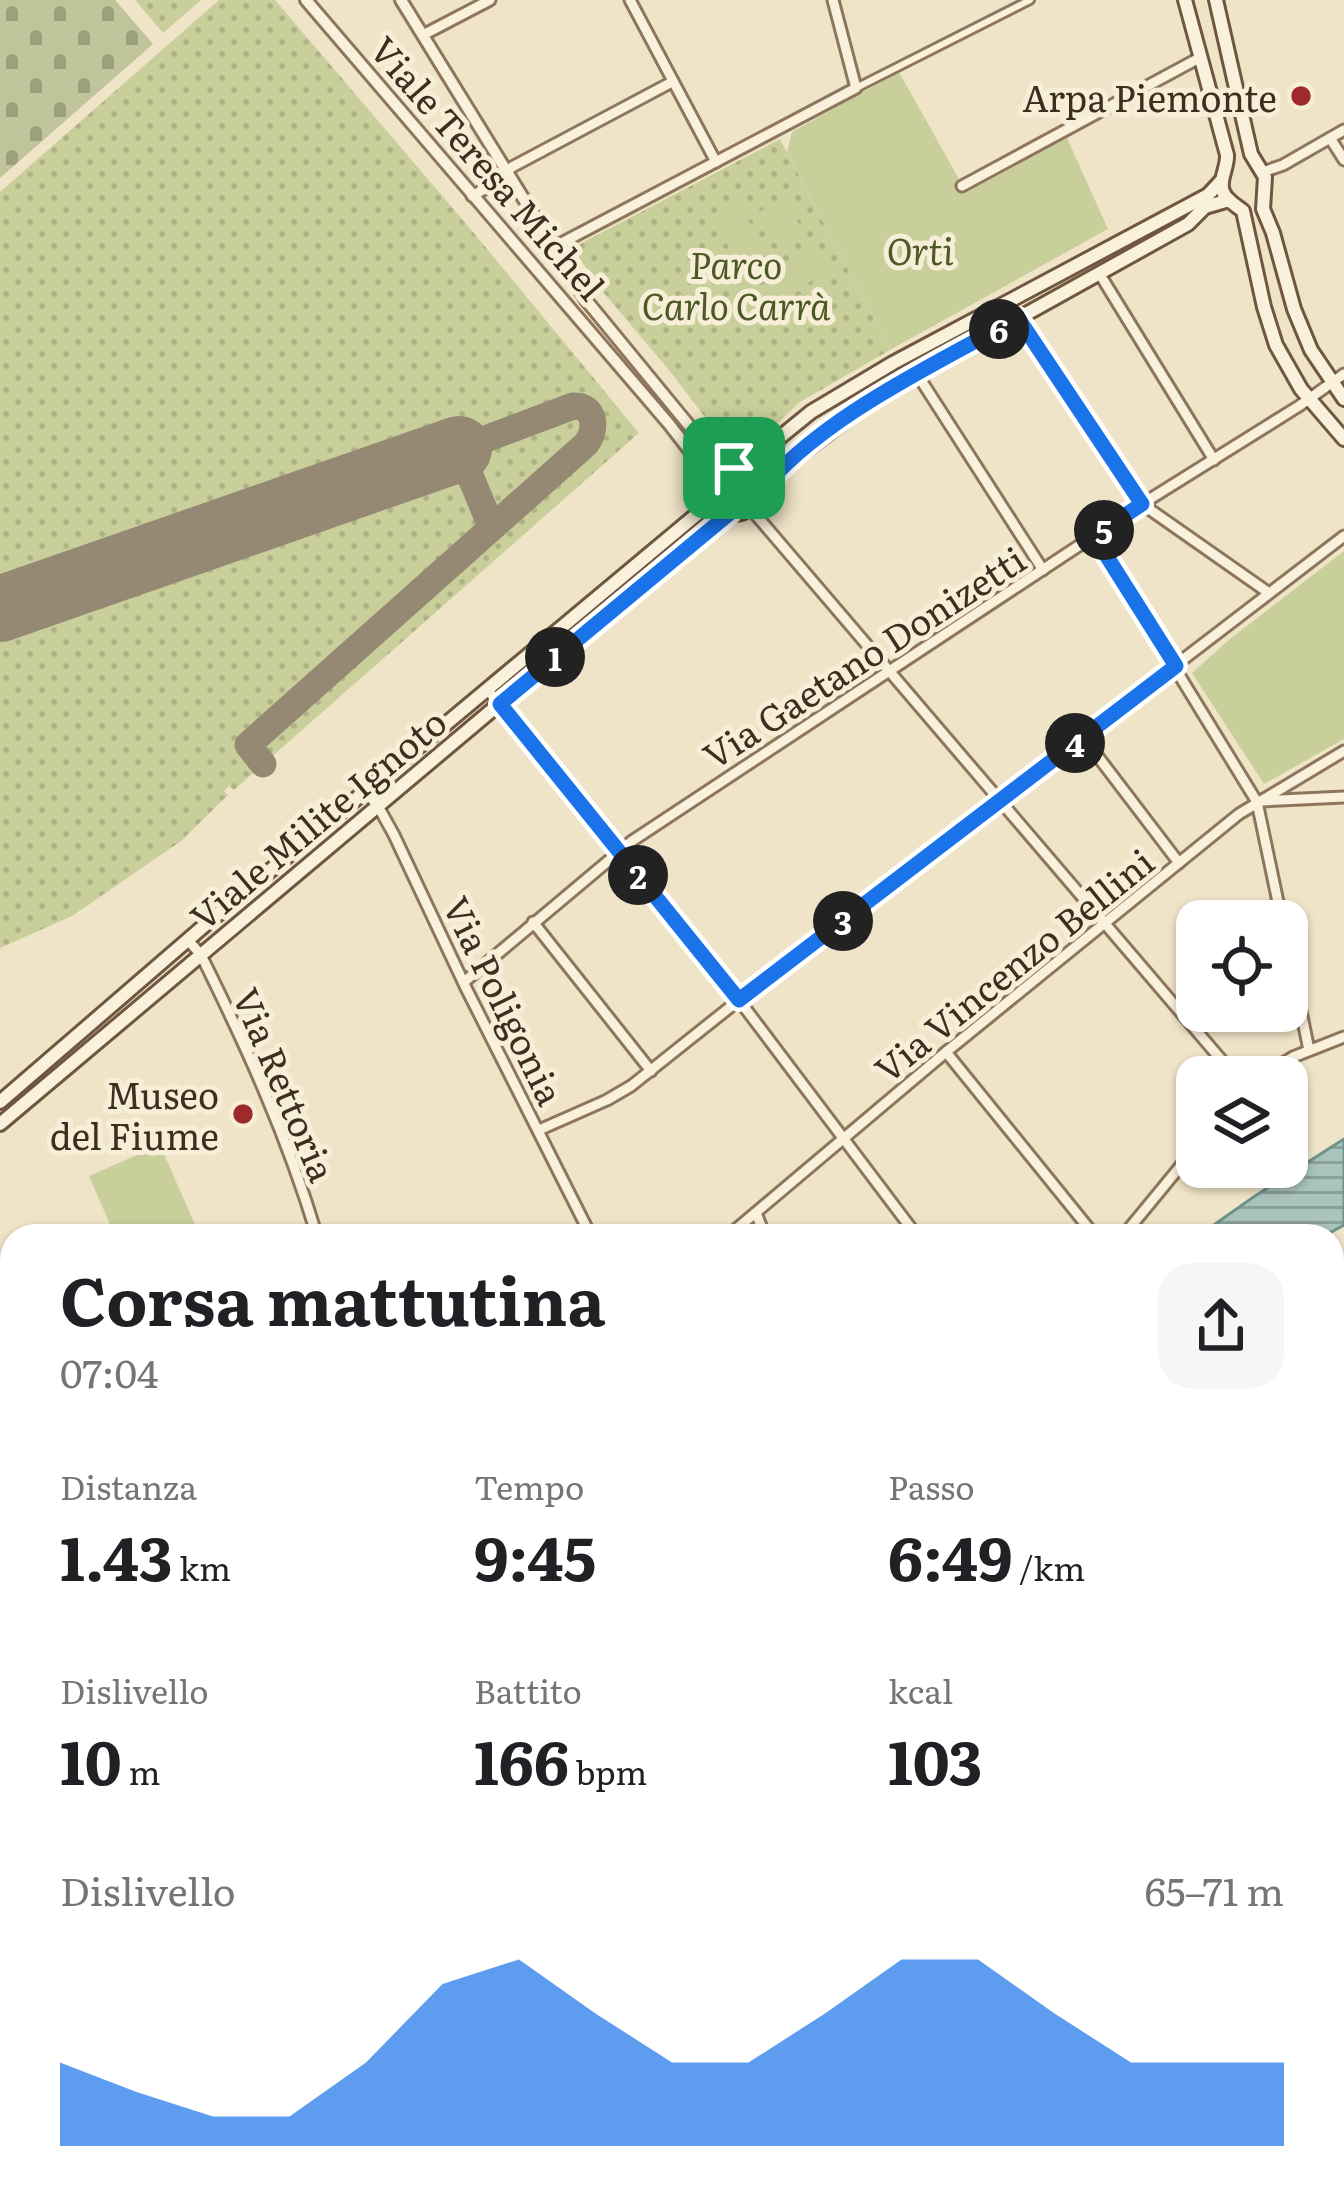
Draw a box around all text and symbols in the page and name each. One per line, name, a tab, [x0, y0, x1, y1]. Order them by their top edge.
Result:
street label: Viale Teresa Michel	[359, 23, 619, 311]
place label: Arpa Piemonte	[1022, 70, 1277, 123]
marker: Arpa Piemonte	[1288, 83, 1314, 109]
park label: Orti	[886, 223, 954, 276]
park label: Parco Carlo Carrà	[641, 237, 831, 331]
pin: 6	[969, 299, 1029, 359]
text: 6	[989, 304, 1009, 353]
pin	[683, 417, 785, 519]
icon: arrive	[701, 435, 767, 501]
pin: 5	[1074, 500, 1134, 560]
text: 5	[1095, 505, 1113, 554]
street label: Via Gaetano Donizetti	[691, 532, 1035, 780]
pin: 1	[525, 627, 585, 687]
text: 1	[548, 632, 562, 681]
street label: Viale Milite Ignoto	[177, 695, 457, 941]
pin: 4	[1045, 713, 1105, 773]
text: 4	[1065, 718, 1085, 767]
street label: Via Vincenzo Bellini	[862, 835, 1164, 1093]
pin: 2	[608, 845, 668, 905]
text: 2	[629, 850, 647, 899]
street label: Via Poligonia	[432, 887, 579, 1114]
pin: 3	[813, 891, 873, 951]
text: 3	[834, 896, 852, 945]
map controls	[1176, 900, 1308, 1188]
button: locate	[1176, 900, 1308, 1032]
street label: Via Rettoria	[221, 979, 351, 1190]
button: layers	[1176, 1056, 1308, 1188]
place label: Museo del Fiume	[50, 1067, 219, 1161]
marker: Museo del Fiume	[230, 1101, 256, 1127]
text: Corsa mattutina	[60, 1248, 606, 1346]
button: share	[1158, 1263, 1284, 1389]
text: 07:04	[60, 1342, 159, 1400]
text: Distanza	[60, 1461, 197, 1510]
text: Tempo	[474, 1461, 584, 1510]
text: Passo	[888, 1461, 975, 1510]
text: 1.43	[60, 1510, 172, 1599]
text: 9:45	[474, 1510, 596, 1599]
text: 6:49	[888, 1510, 1012, 1599]
text: km	[172, 1542, 231, 1591]
text: /km	[1012, 1542, 1085, 1591]
text: Dislivello	[60, 1665, 209, 1714]
text: Battito	[474, 1665, 582, 1714]
text: kcal	[888, 1665, 953, 1714]
text: 10	[60, 1714, 122, 1803]
text: 166	[474, 1714, 569, 1803]
text: 103	[888, 1714, 982, 1803]
text: m	[122, 1746, 160, 1795]
text: bpm	[569, 1746, 647, 1795]
text: Dislivello	[60, 1860, 236, 1918]
text: 65–71 m	[1145, 1860, 1284, 1918]

